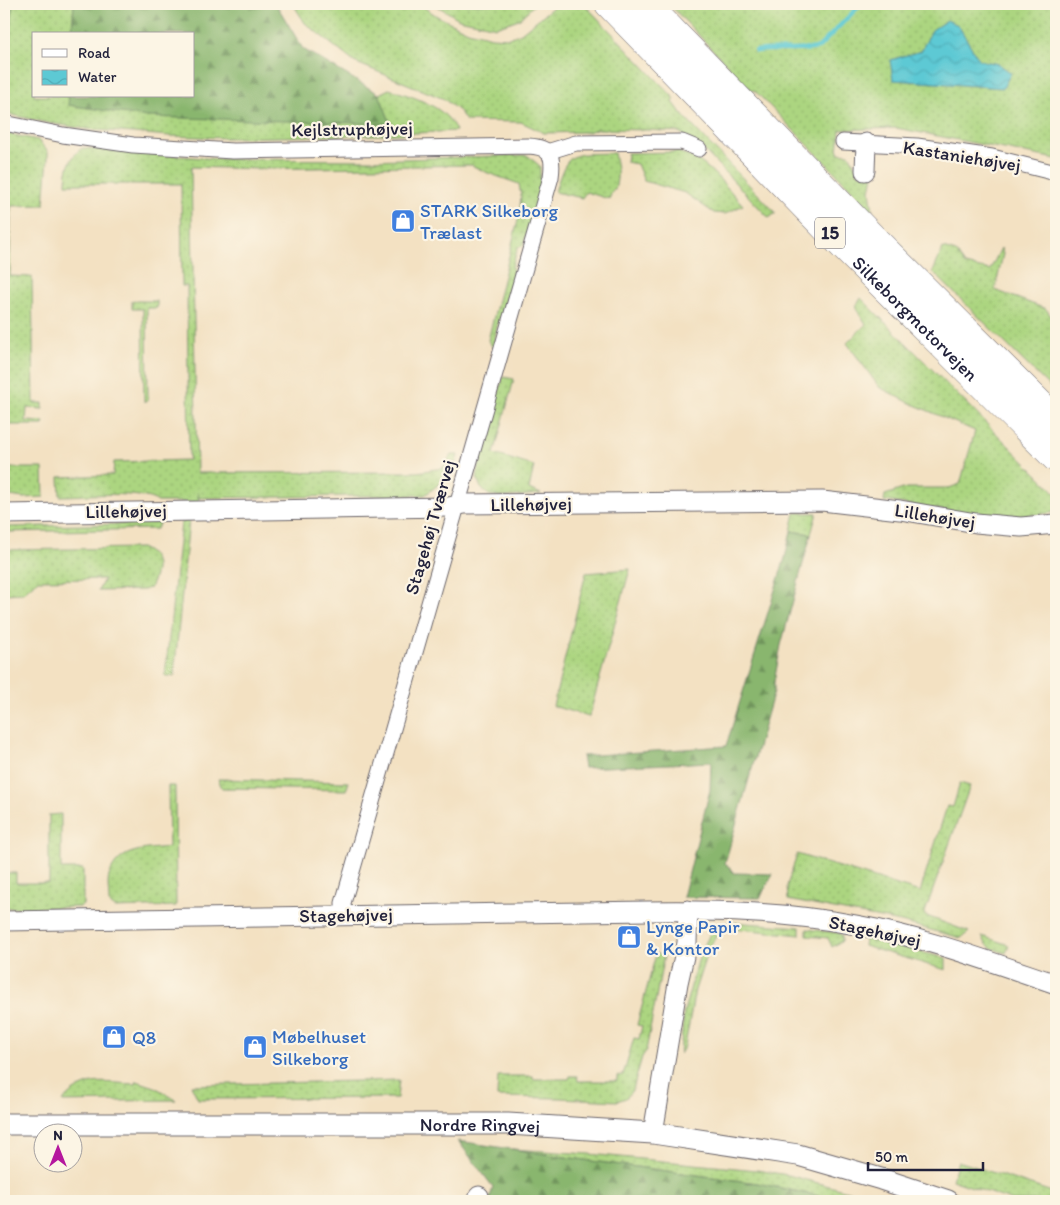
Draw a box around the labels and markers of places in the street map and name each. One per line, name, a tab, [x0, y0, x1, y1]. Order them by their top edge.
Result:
place label: STARK Silkeborg Trælast	[420, 199, 558, 244]
shop icon: STARK Silkeborg Trælast	[390, 208, 416, 234]
place label: Lynge Papir & Kontor	[646, 915, 740, 960]
shop icon: Lynge Papir & Kontor	[616, 924, 642, 950]
shop icon: Q8	[101, 1024, 127, 1050]
place label: Møbelhuset Silkeborg	[272, 1025, 366, 1070]
place label: Q8	[132, 1026, 156, 1049]
shop icon: Møbelhuset Silkeborg	[242, 1034, 268, 1060]

